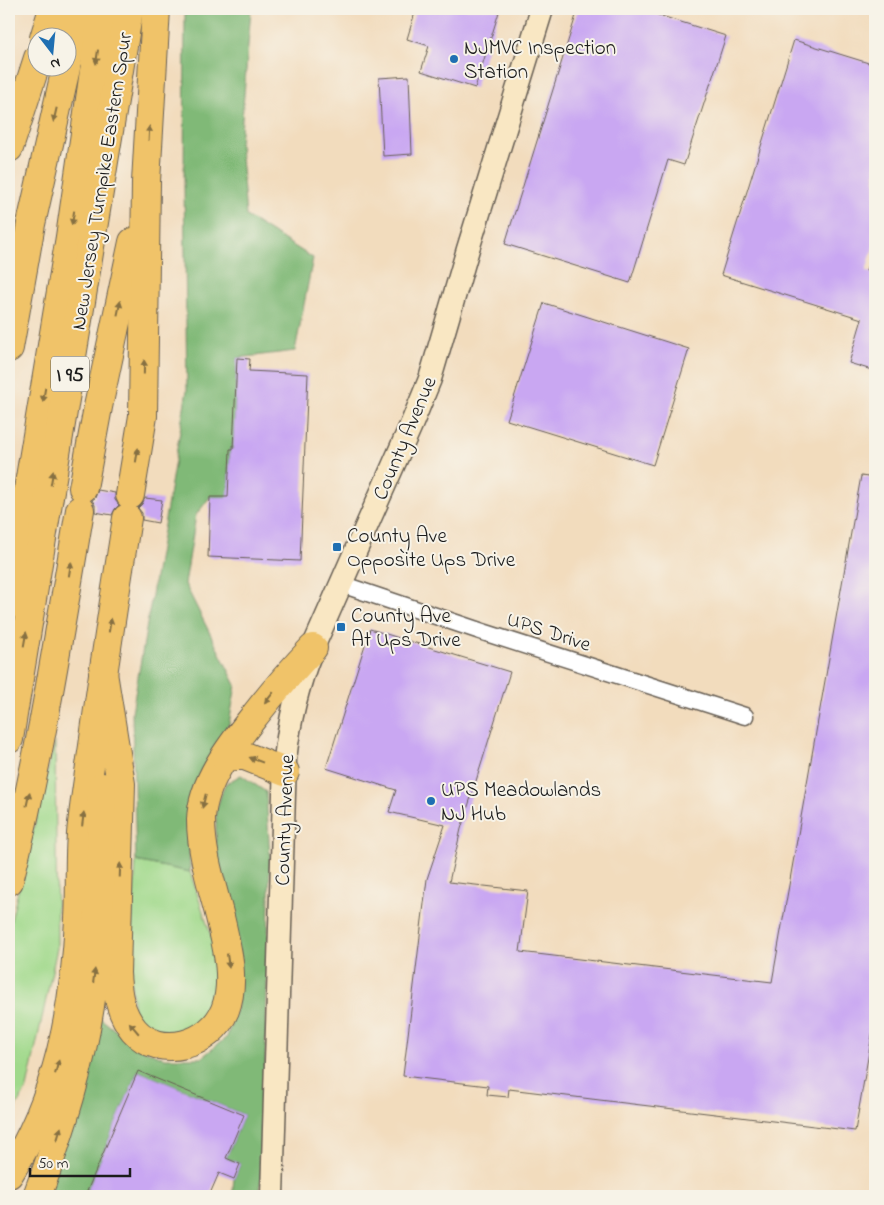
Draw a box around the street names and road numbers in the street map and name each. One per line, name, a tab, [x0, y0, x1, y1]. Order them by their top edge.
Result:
street label: New Jersey Turnpike Eastern Spur	[65, 30, 143, 333]
road number: I 95	[51, 356, 89, 392]
street label: County Avenue	[366, 372, 447, 506]
street label: UPS Drive	[502, 605, 595, 661]
street label: County Avenue	[269, 753, 305, 886]

